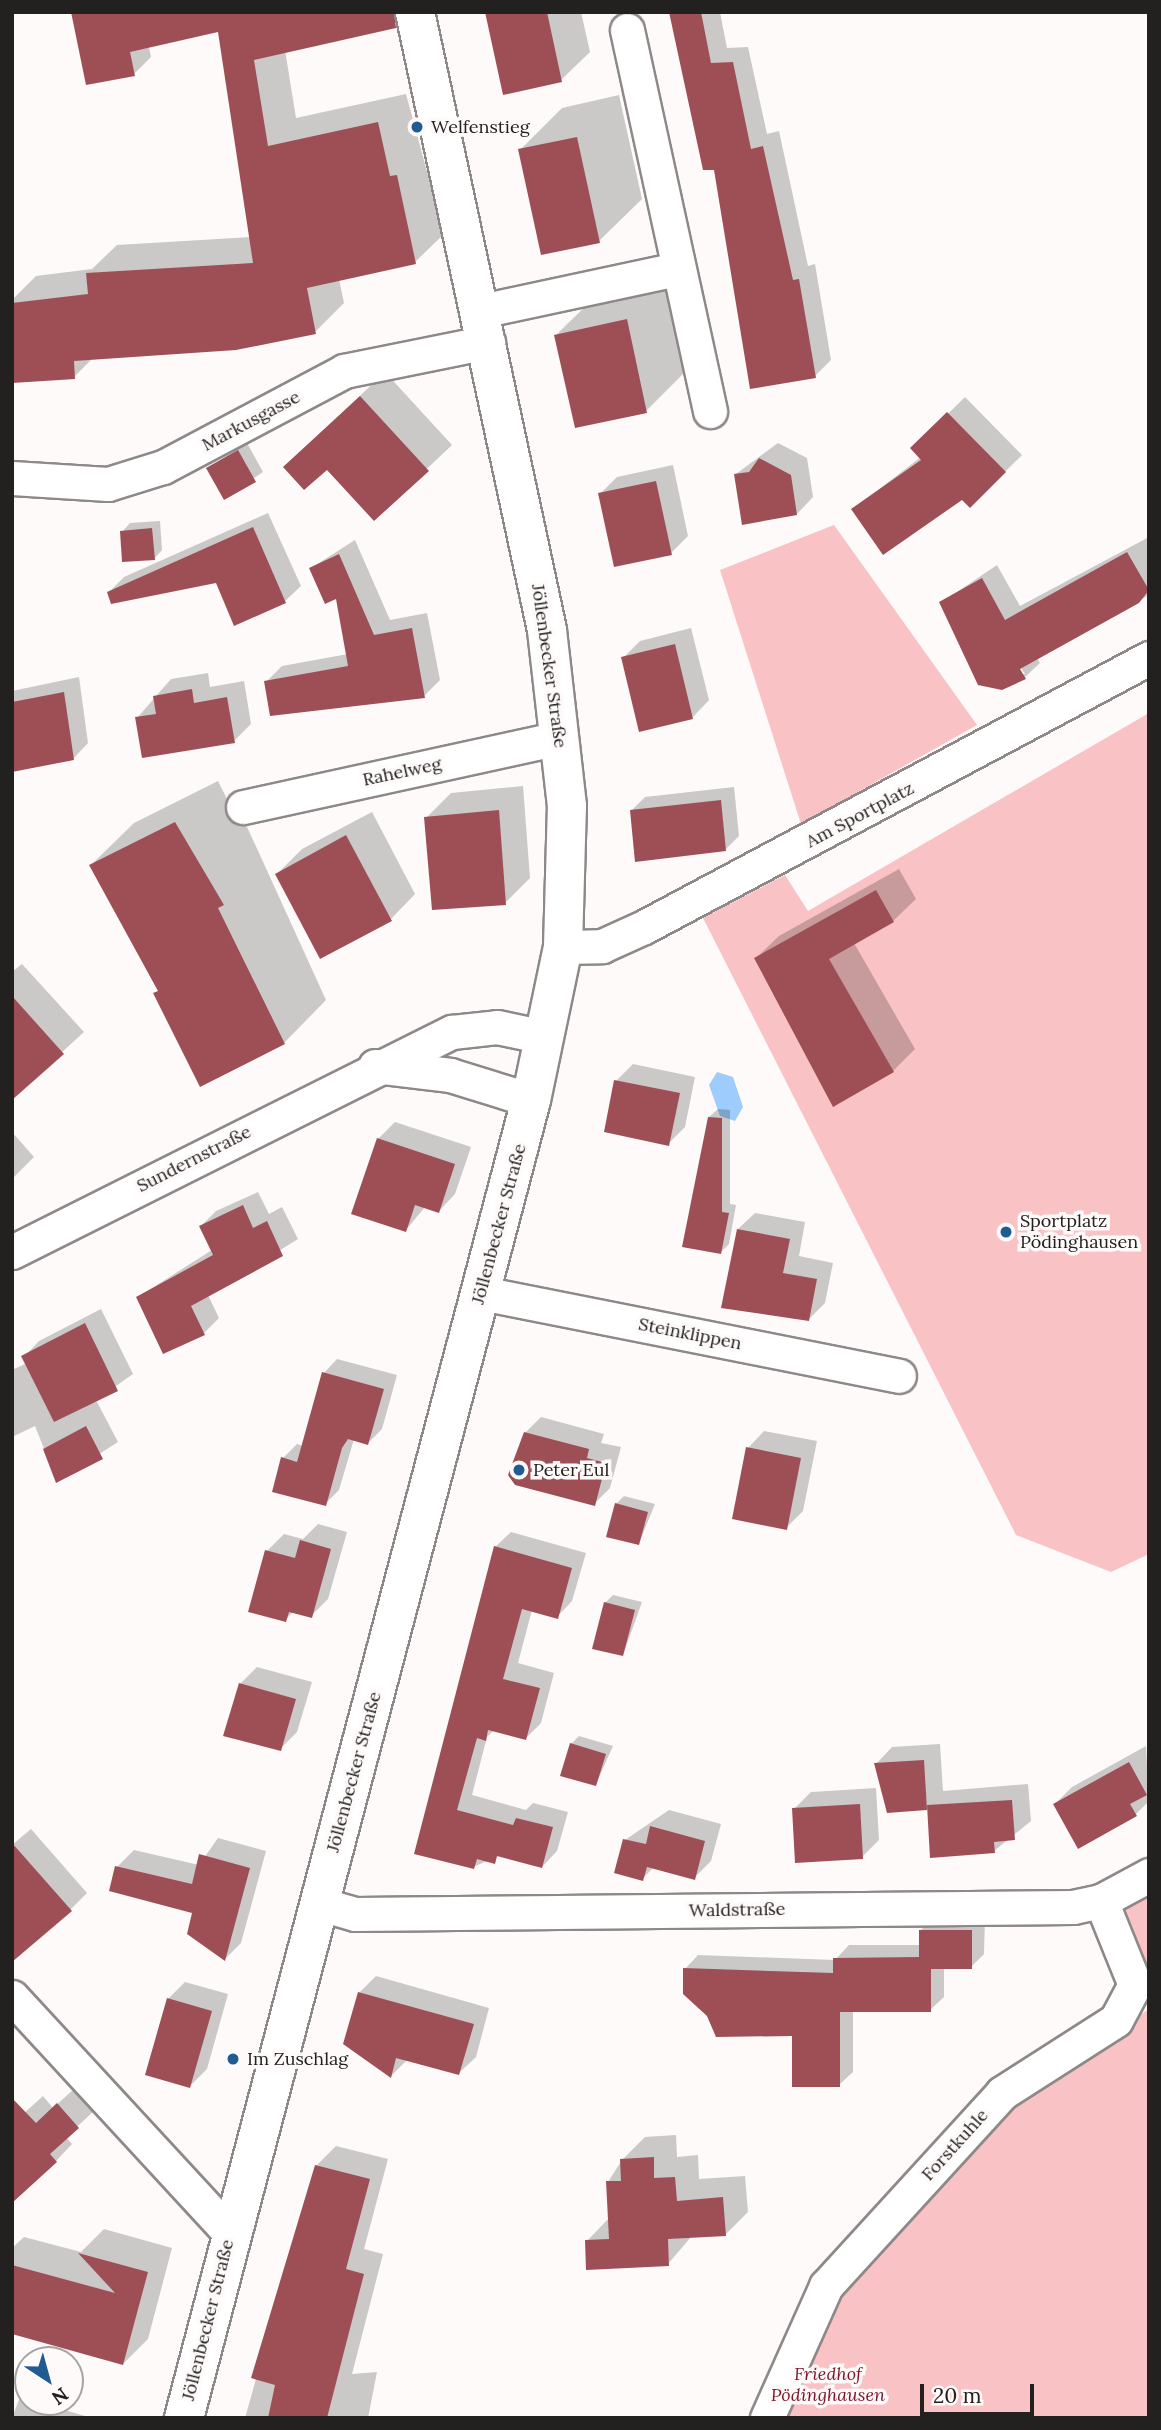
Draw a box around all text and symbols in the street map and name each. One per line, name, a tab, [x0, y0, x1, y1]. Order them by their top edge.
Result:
place label: Welfenstieg	[431, 116, 530, 138]
marker: Welfenstieg	[409, 119, 425, 135]
street label: Markusgasse	[198, 386, 304, 456]
street label: Jöllenbecker Straße	[527, 583, 571, 749]
street label: Rahelweg	[361, 753, 443, 791]
street label: Am Sportplatz	[802, 777, 918, 853]
street label: Sundernstraße	[133, 1121, 255, 1197]
street label: Jöllenbecker Straße	[467, 1141, 531, 1307]
place label: Sportplatz Pödinghausen	[1020, 1211, 1138, 1254]
marker: Sportplatz Pödinghausen	[998, 1224, 1014, 1240]
street label: Steinklippen	[637, 1313, 743, 1355]
place label: Peter Eul	[533, 1459, 609, 1481]
marker: Peter Eul	[511, 1462, 527, 1478]
street label: Jöllenbecker Straße	[322, 1689, 386, 1855]
street label: Waldstraße	[689, 1898, 785, 1922]
place label: Im Zuschlag	[247, 2048, 348, 2070]
marker: Im Zuschlag	[225, 2051, 241, 2067]
street label: Forstkuhle	[917, 2105, 993, 2185]
street label: Jöllenbecker Straße	[178, 2237, 238, 2403]
north arrow	[14, 2346, 84, 2416]
park label: Friedhof Pödinghausen	[771, 2364, 885, 2406]
scale bar	[923, 2370, 1037, 2414]
text: N	[47, 2382, 73, 2410]
text: 20 m	[933, 2382, 982, 2409]

